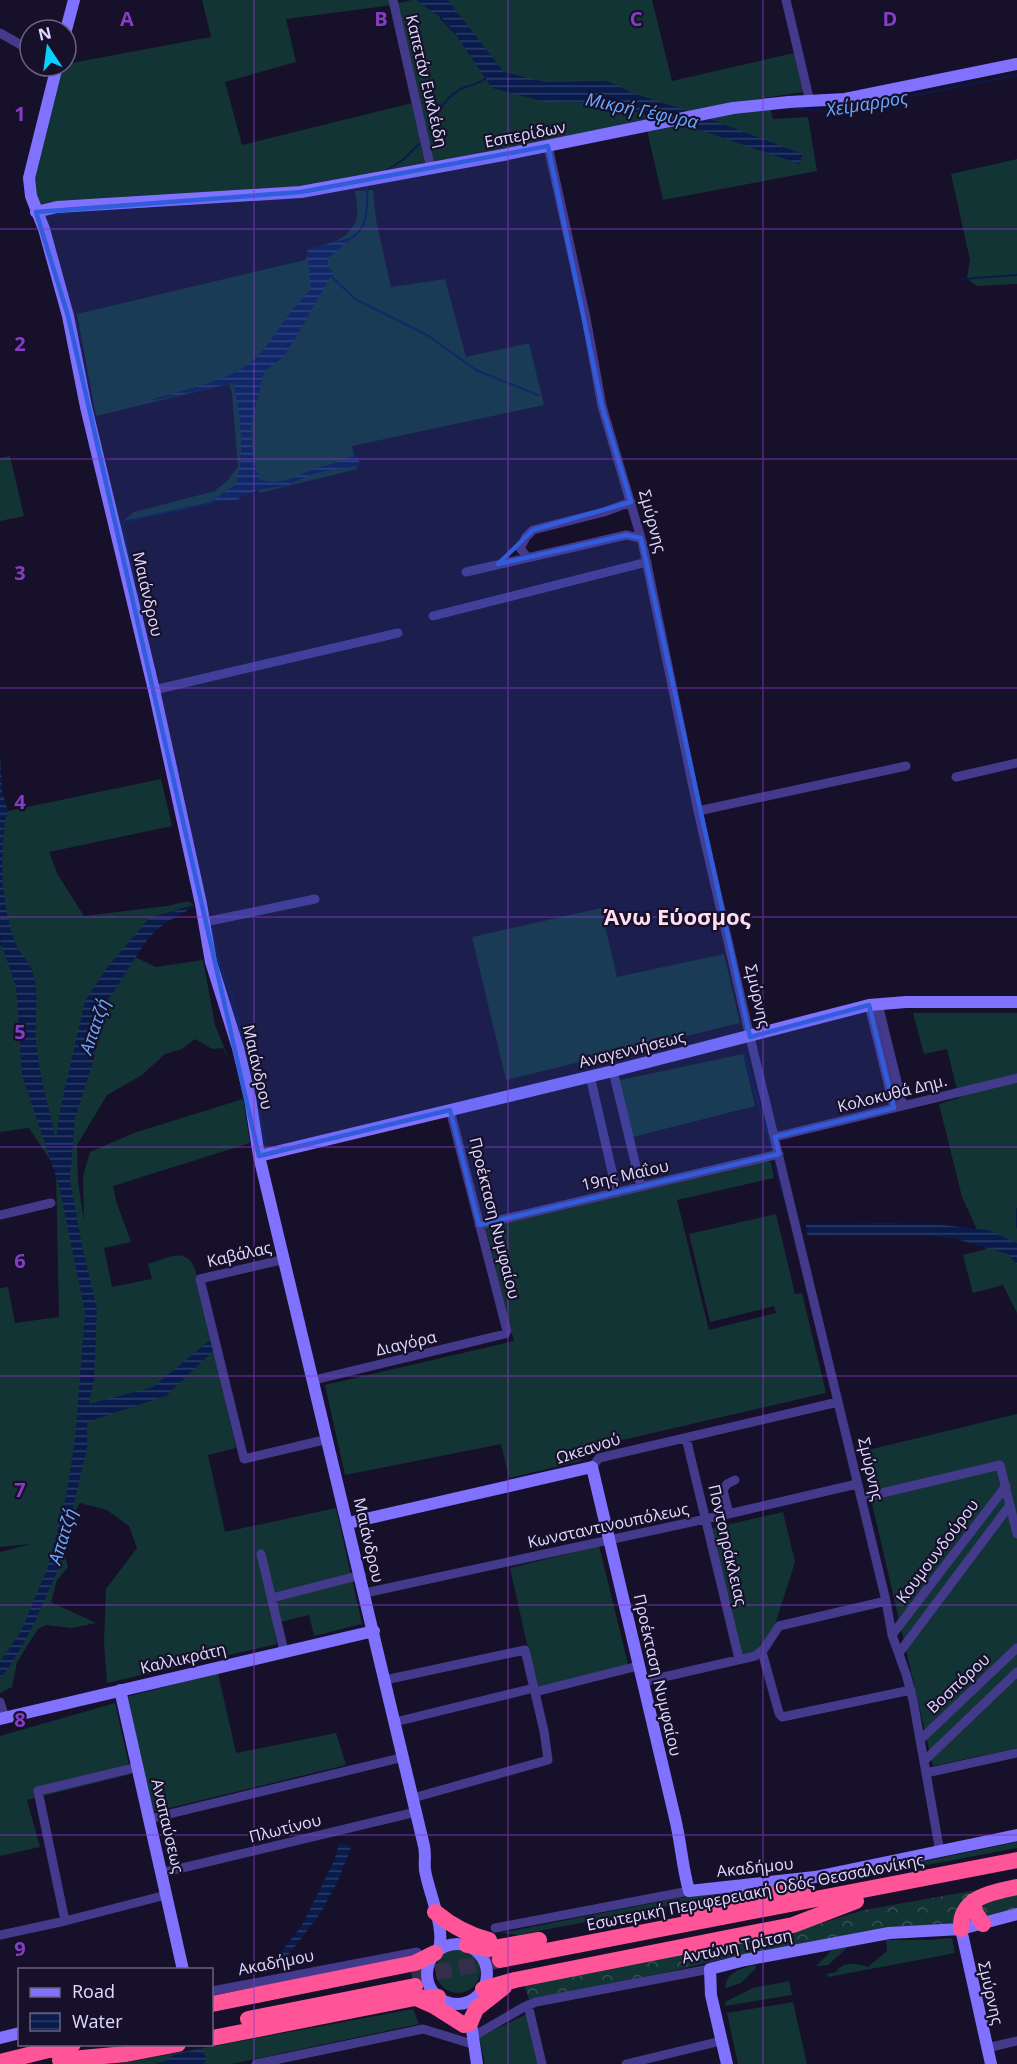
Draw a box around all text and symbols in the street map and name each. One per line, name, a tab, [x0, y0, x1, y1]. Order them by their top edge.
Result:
text: A	[120, 5, 134, 32]
text: B	[374, 5, 388, 32]
text: C	[630, 5, 643, 32]
text: D	[883, 5, 897, 32]
street label: Καπετάν Ευκλέιδη	[401, 12, 453, 150]
north arrow	[18, 18, 78, 78]
text: N	[36, 21, 53, 46]
water label: Χείμαρρος	[823, 85, 910, 121]
water label: Μικρή Γέφυρα	[584, 86, 701, 134]
text: 1	[14, 100, 26, 127]
street label: Εσπερίδων	[482, 115, 568, 153]
text: 2	[14, 330, 26, 357]
street label: Σμύρνης	[634, 487, 672, 555]
street label: Μαιάνδρου	[128, 549, 168, 639]
text: 3	[14, 559, 26, 586]
text: 4	[14, 788, 26, 815]
district label: Άνω Εύοσμος	[603, 901, 751, 931]
street label: Σμύρνης	[740, 962, 776, 1030]
water label: Απατζή	[73, 995, 115, 1059]
text: 5	[14, 1018, 26, 1045]
street label: Μαιάνδρου	[238, 1022, 278, 1112]
street label: Αναγεννήσεως	[576, 1025, 688, 1073]
street label: Κολοκυθά Δημ.	[835, 1069, 949, 1117]
street label: Προέκταση Νυμφαίου	[464, 1135, 526, 1301]
street label: 19ης Μαΐου	[579, 1154, 671, 1196]
street label: Καβάλας	[205, 1236, 274, 1272]
text: 6	[14, 1247, 26, 1274]
street label: Διαγόρα	[373, 1325, 439, 1361]
street label: Ωκεανού	[553, 1427, 623, 1469]
street label: Σμύρνης	[853, 1435, 889, 1503]
text: 7	[14, 1476, 26, 1503]
street label: Ποντοηράκλειας	[703, 1482, 753, 1608]
street label: Κουμουνδούρου	[891, 1494, 983, 1608]
street label: Μαιάνδρου	[349, 1495, 389, 1585]
street label: Κωνσταντινουπόλεως	[525, 1497, 691, 1553]
water label: Απατζή	[42, 1505, 82, 1569]
street label: Προέκταση Νυμφαίου	[629, 1592, 687, 1758]
street label: Καλλικράτη	[138, 1637, 228, 1679]
street label: Βοσπόρου	[922, 1648, 994, 1718]
text: 8	[14, 1706, 26, 1733]
street label: Αναπαύσεως	[146, 1777, 190, 1876]
street label: Πλωτίνου	[247, 1808, 323, 1848]
street label: Εσωτερική Περιφερειακή Οδός Θεσσαλονίκης	[584, 1848, 926, 1936]
street label: Ακαδήμου	[716, 1852, 794, 1882]
street label: Αντώνη Τρίτση	[680, 1924, 794, 1968]
text: 9	[14, 1935, 26, 1962]
street label: Ακαδήμου	[236, 1944, 316, 1980]
street label: Σμύρνης	[973, 1959, 1009, 2027]
legend	[18, 1968, 213, 2046]
text: Road	[72, 1979, 115, 2003]
text: Water	[72, 2009, 123, 2033]

